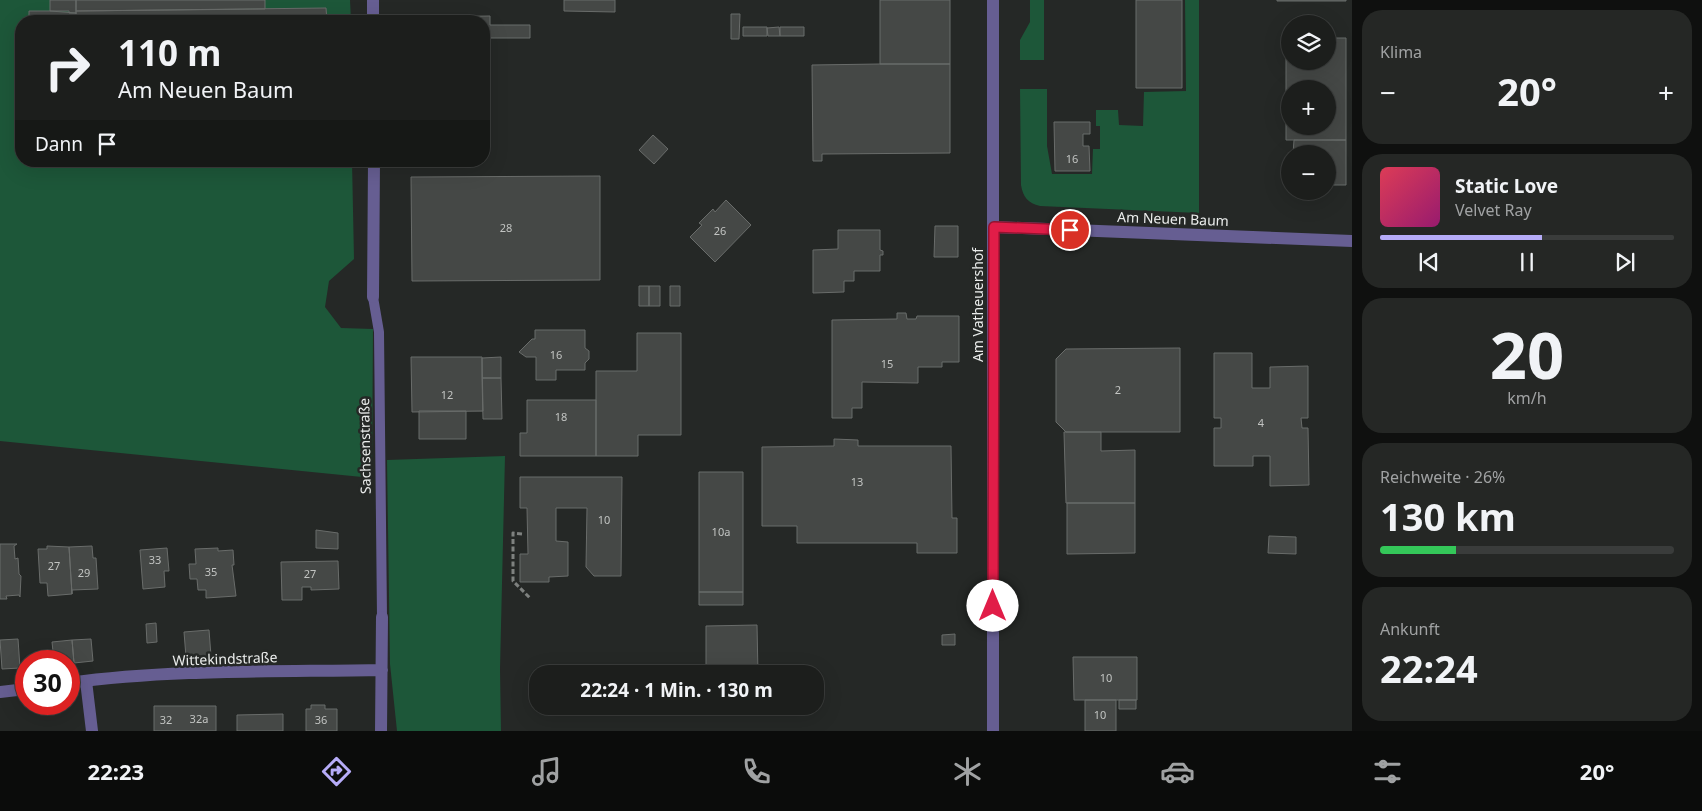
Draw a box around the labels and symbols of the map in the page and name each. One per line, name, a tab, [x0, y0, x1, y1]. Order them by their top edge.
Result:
house number: 16	[1066, 151, 1078, 166]
street label: Am Neuen Baum	[1117, 207, 1229, 230]
pin	[1049, 209, 1091, 251]
house number: 28	[500, 220, 512, 235]
house number: 26	[714, 223, 726, 238]
street label: Am Vatheuershof	[968, 247, 987, 362]
house number: 16	[550, 347, 562, 362]
house number: 15	[881, 356, 893, 371]
house number: 2	[1115, 382, 1121, 397]
house number: 12	[441, 387, 453, 402]
street label: Sachsenstraße	[354, 398, 375, 494]
house number: 18	[555, 409, 567, 424]
house number: 4	[1258, 415, 1265, 430]
house number: 13	[851, 474, 863, 489]
house number: 10	[598, 512, 610, 527]
house number: 10a	[712, 524, 730, 539]
house number: 33	[149, 552, 161, 567]
house number: 27	[48, 558, 60, 573]
house number: 35	[205, 564, 217, 579]
house number: 29	[78, 565, 90, 580]
house number: 27	[304, 566, 316, 581]
position arrow	[966, 579, 1018, 631]
street label: Wittekindstraße	[172, 647, 278, 670]
speed limit sign: 30	[15, 650, 80, 715]
house number: 10	[1100, 670, 1112, 685]
house number: 10	[1094, 707, 1106, 722]
house number: 32a	[190, 711, 208, 726]
house number: 32	[160, 712, 172, 727]
house number: 36	[315, 712, 327, 727]

